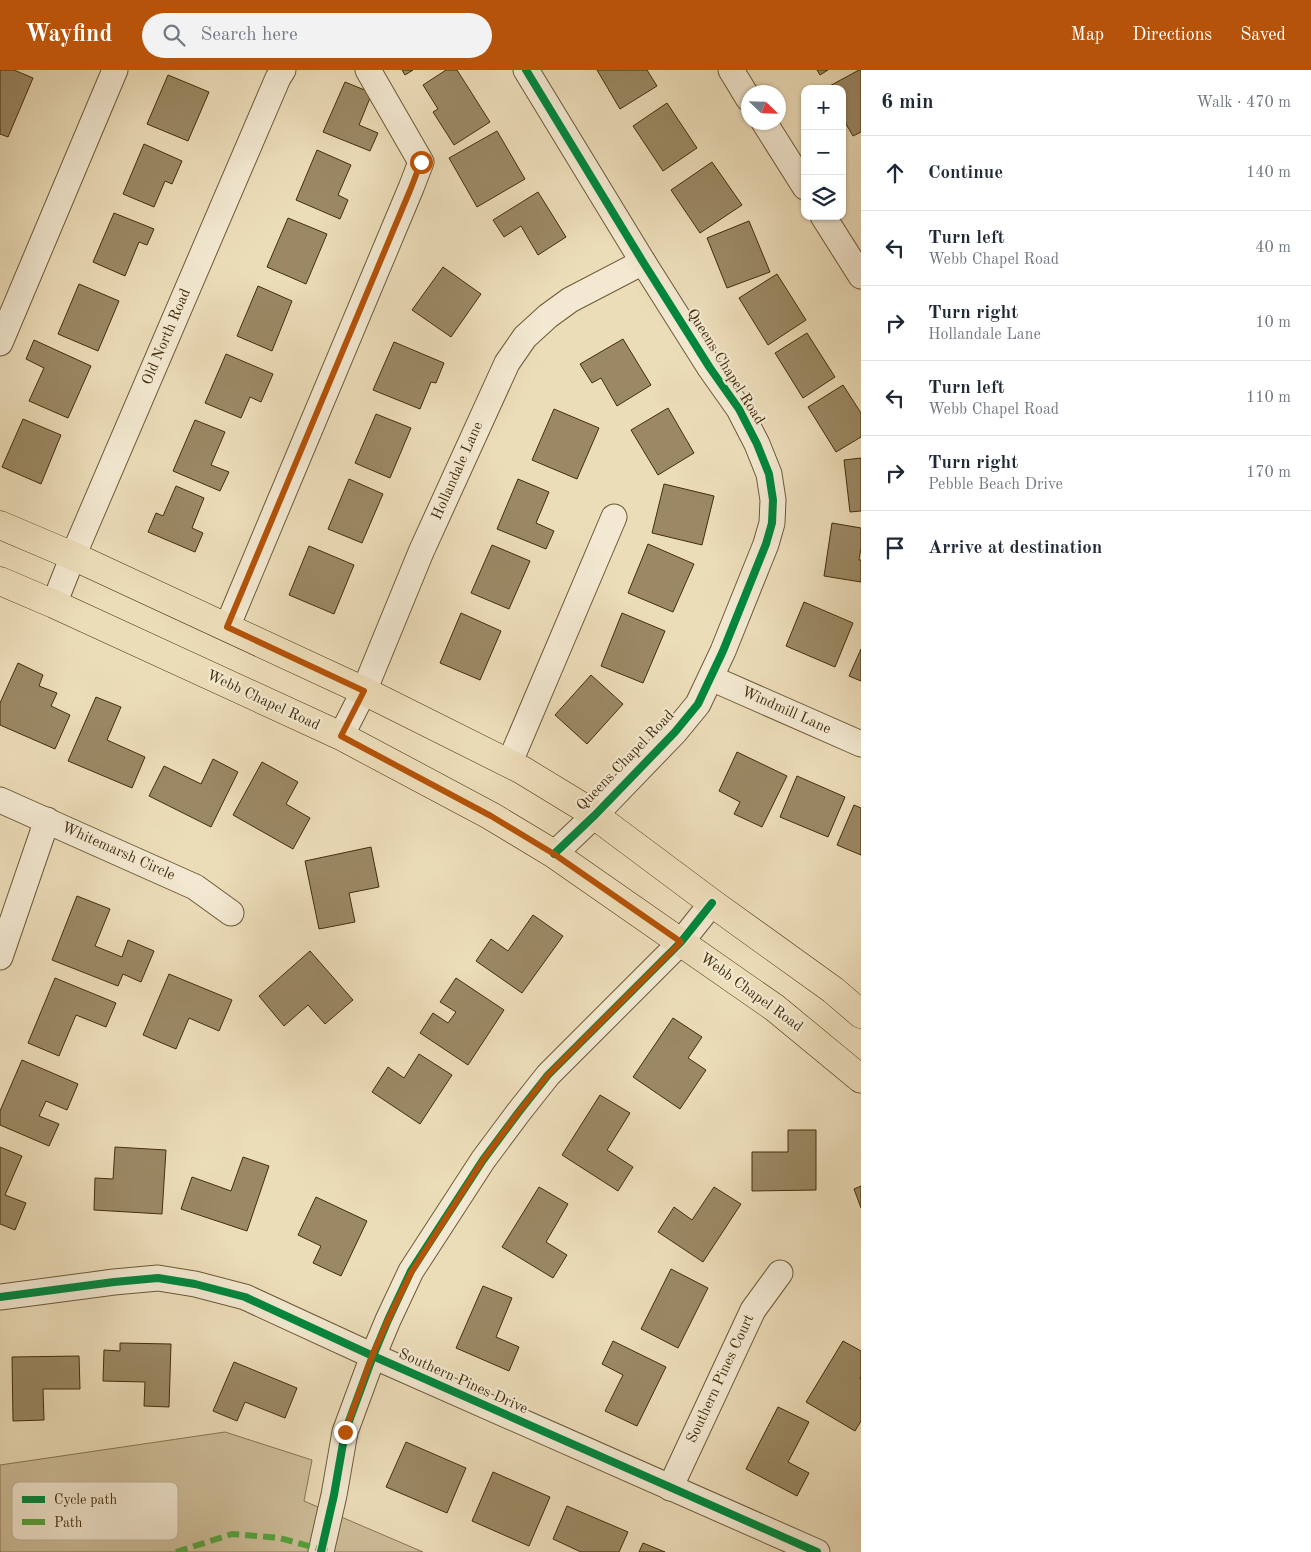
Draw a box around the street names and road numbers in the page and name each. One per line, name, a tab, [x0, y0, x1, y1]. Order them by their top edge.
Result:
street label: Old North Road	[140, 287, 194, 387]
street label: Queens Chapel Road	[683, 307, 767, 428]
street label: Hollandale Lane	[430, 420, 486, 522]
street label: Webb Chapel Road	[204, 668, 322, 734]
street label: Windmill Lane	[739, 685, 833, 737]
street label: Queens Chapel Road	[574, 708, 678, 814]
street label: Whitemarsh Circle	[59, 820, 177, 884]
street label: Webb Chapel Road	[697, 951, 805, 1035]
street label: Southern Pines Court	[685, 1312, 757, 1446]
street label: Southern Pines Drive	[396, 1347, 530, 1417]

